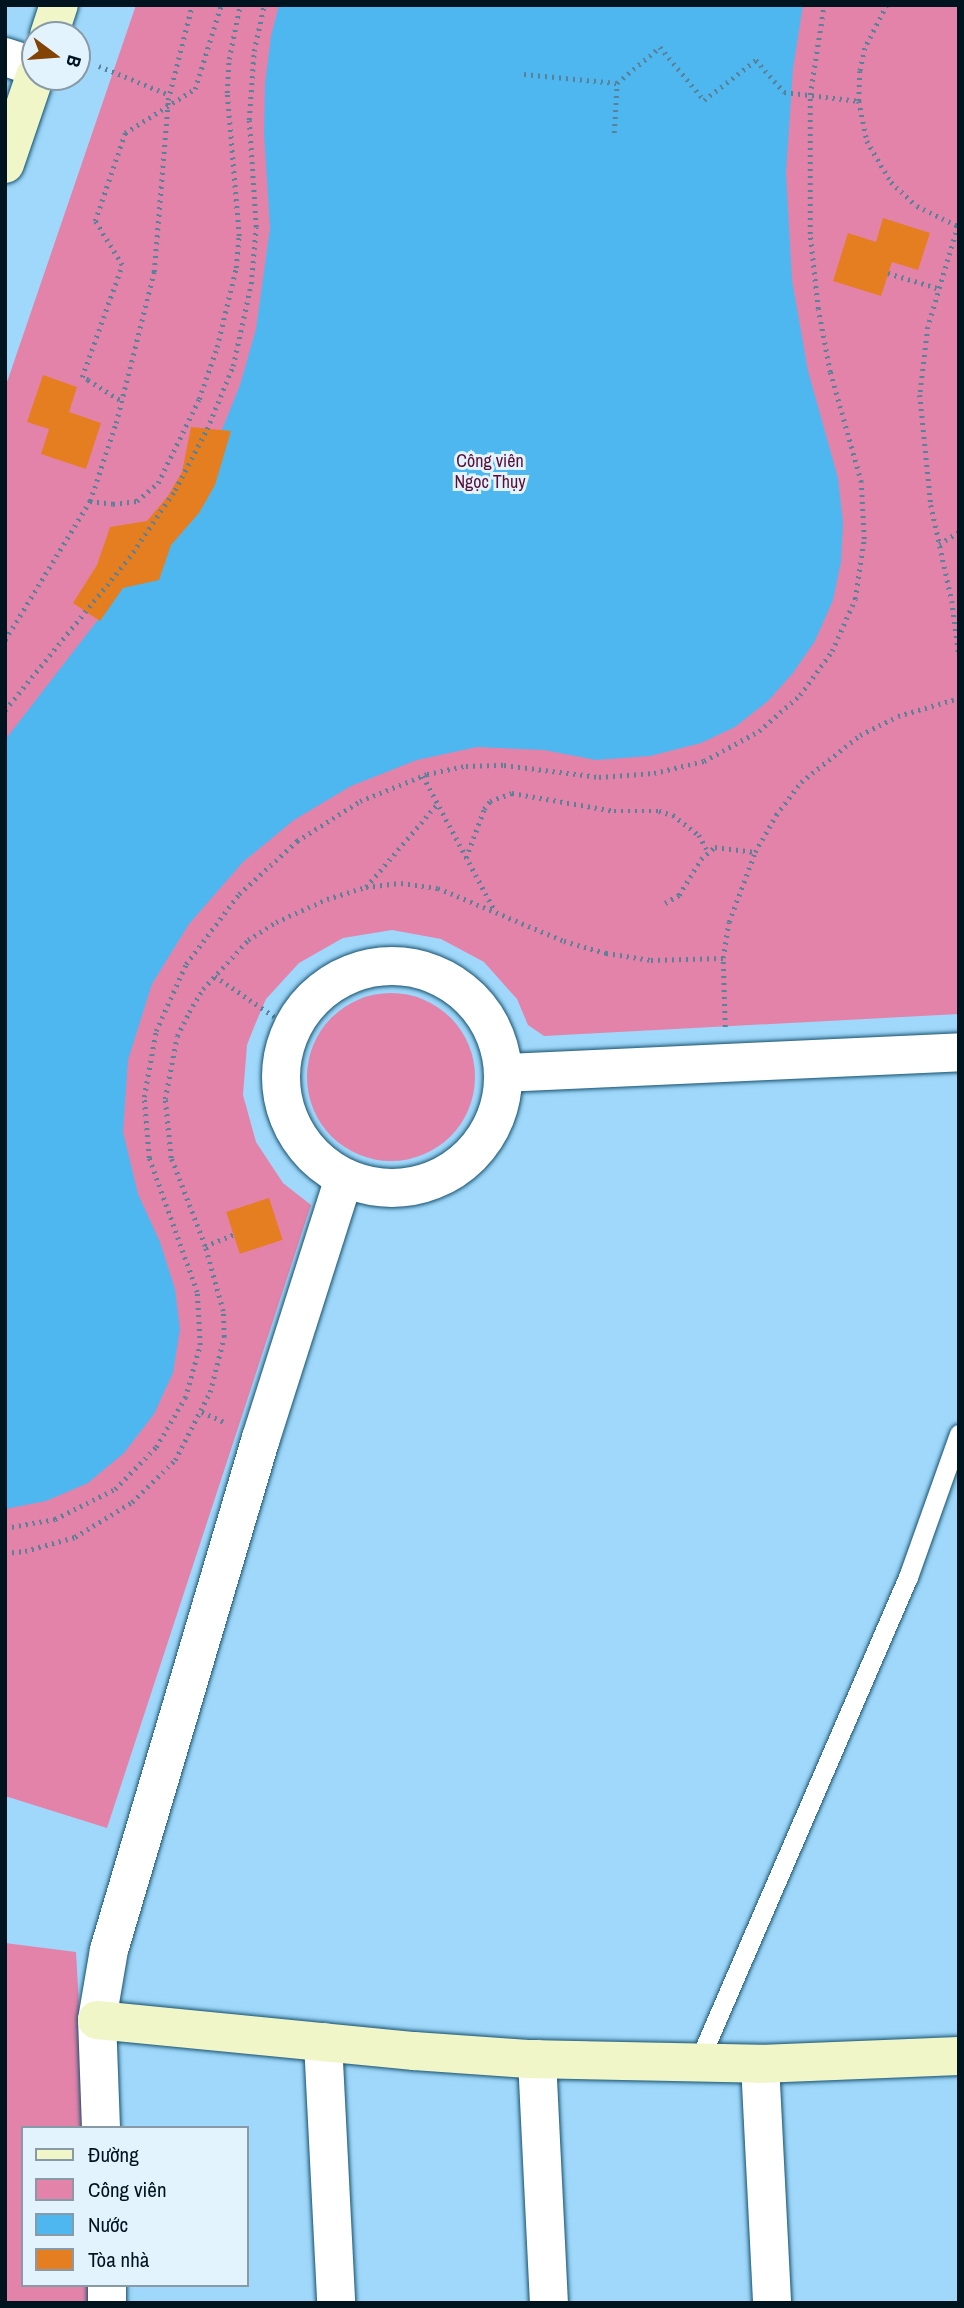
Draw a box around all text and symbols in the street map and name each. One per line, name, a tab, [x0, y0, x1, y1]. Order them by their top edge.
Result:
north arrow	[21, 21, 91, 91]
text: B	[60, 52, 88, 70]
park label: Công viên Ngọc Thụy	[454, 451, 526, 494]
legend	[21, 2126, 248, 2287]
text: Đường	[88, 2140, 139, 2169]
text: Công viên	[88, 2175, 167, 2204]
text: Nước	[88, 2210, 128, 2239]
text: Tòa nhà	[88, 2245, 149, 2274]

